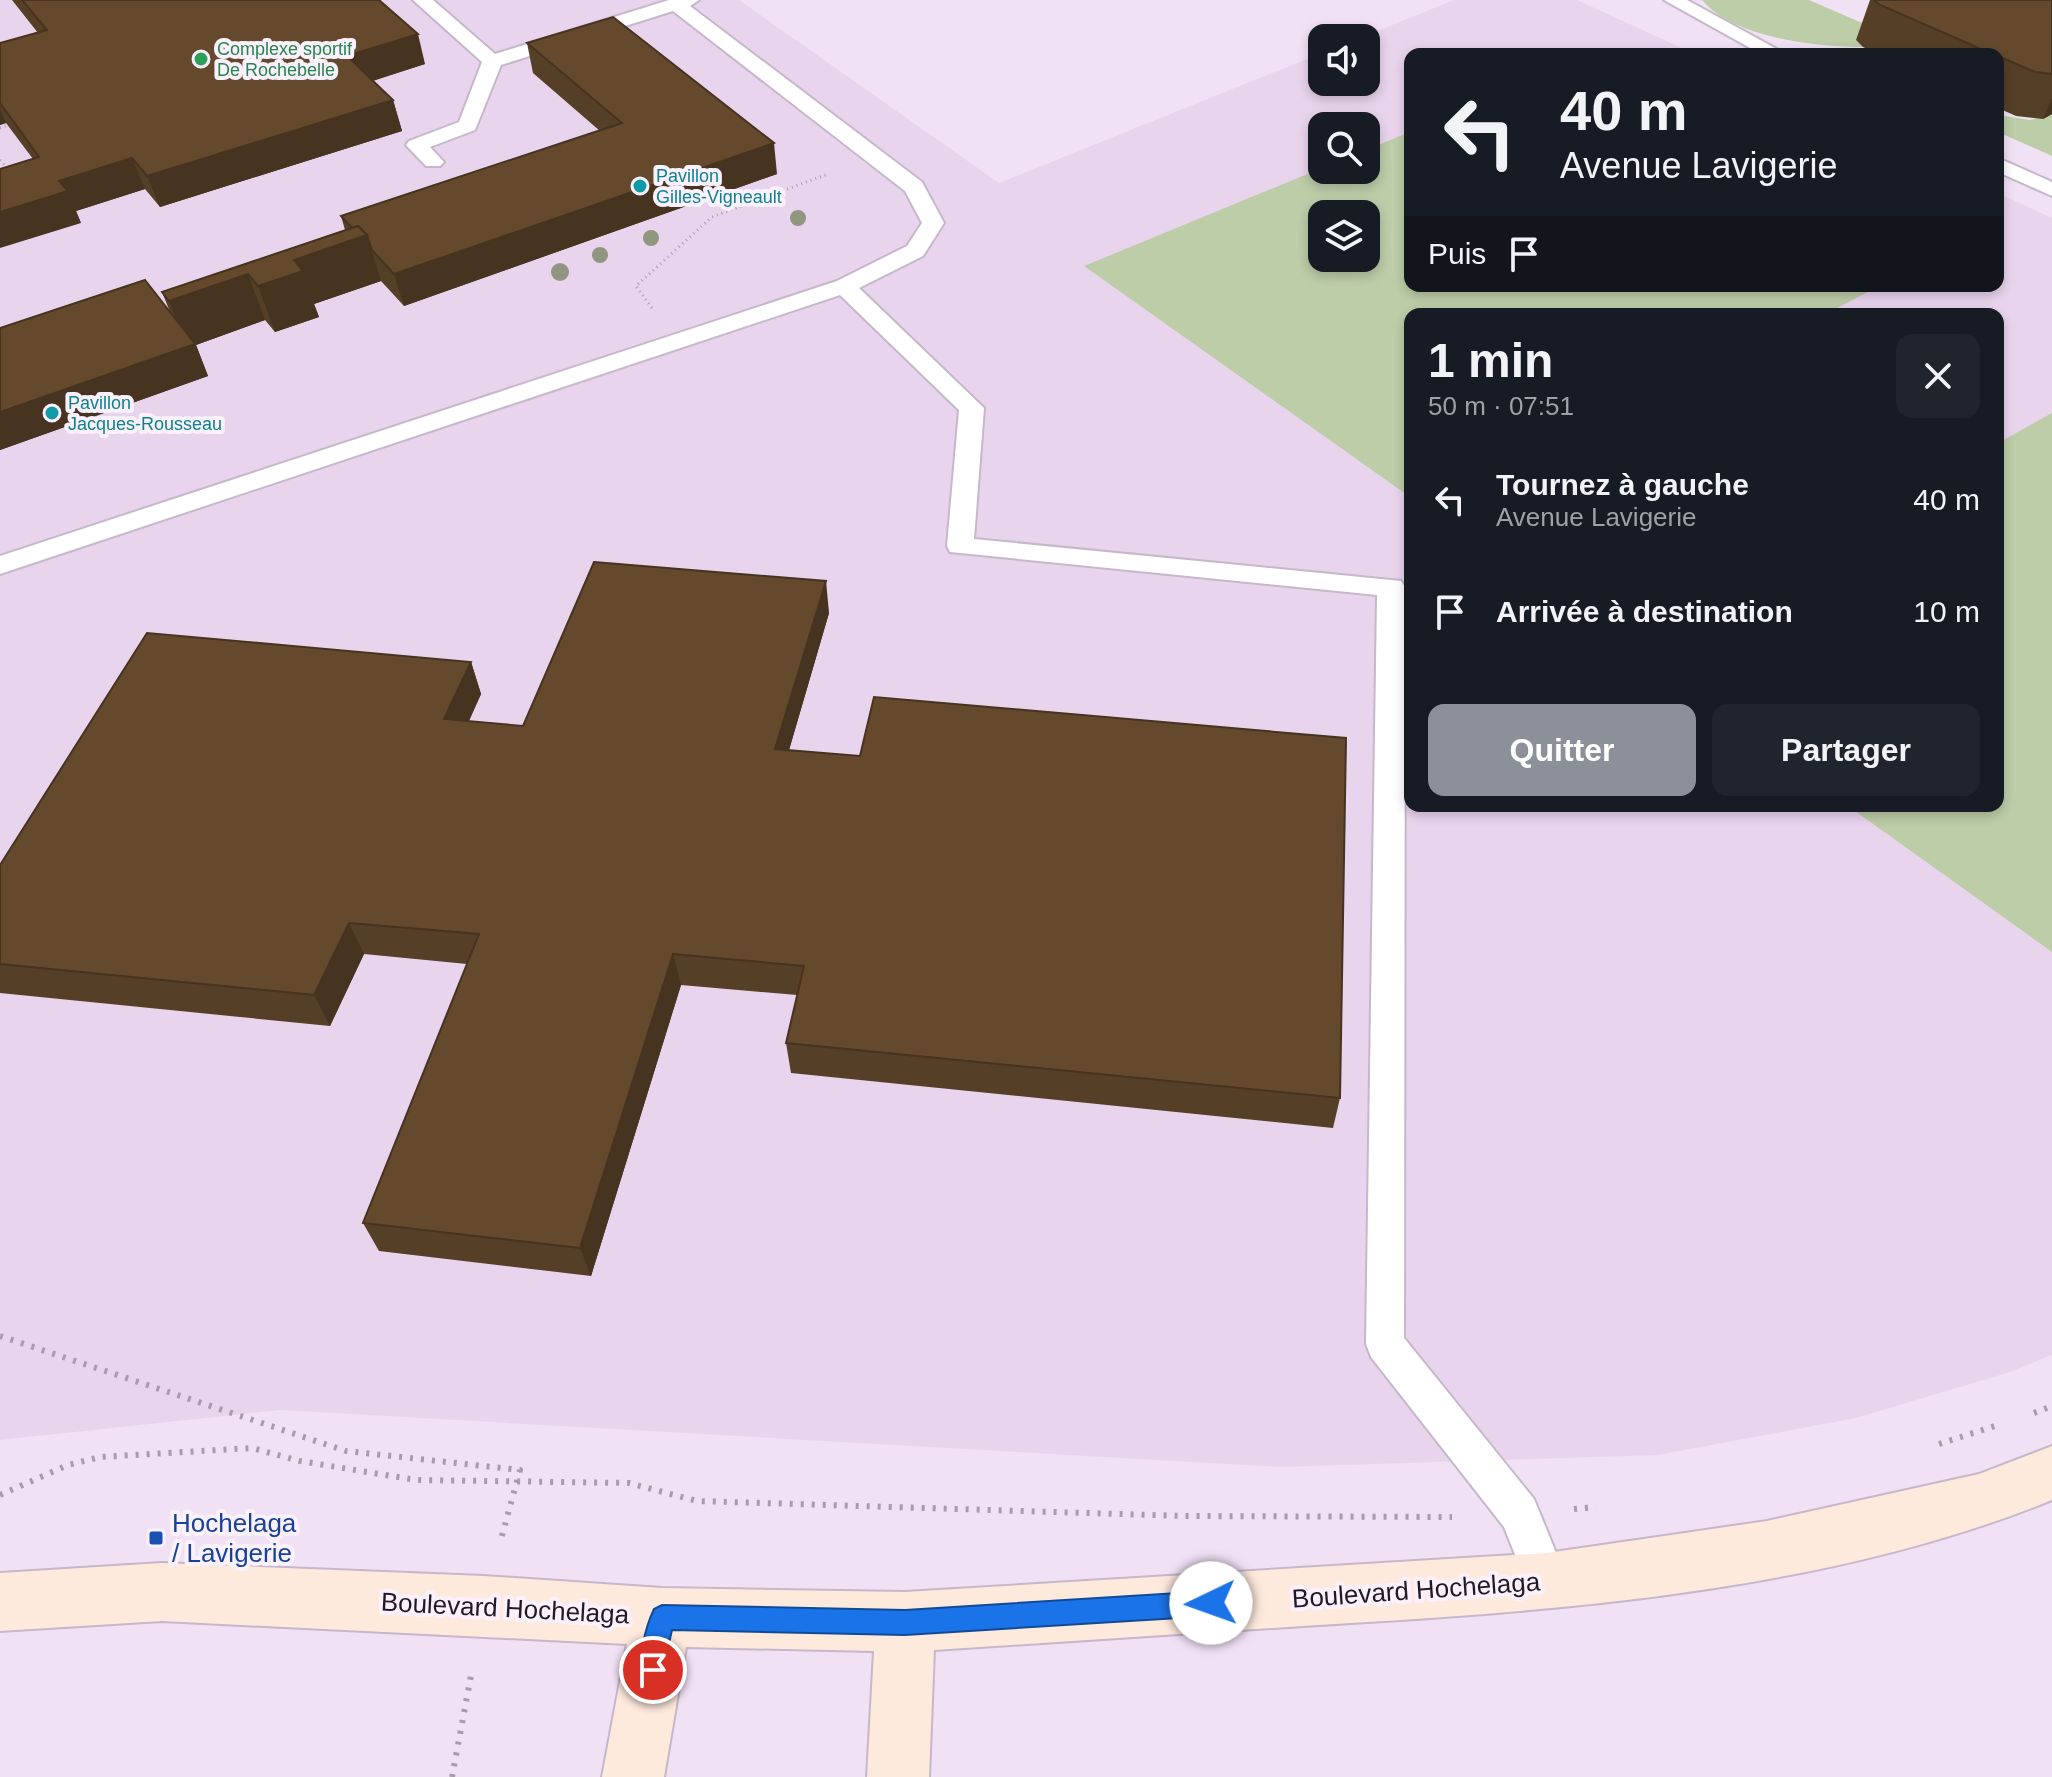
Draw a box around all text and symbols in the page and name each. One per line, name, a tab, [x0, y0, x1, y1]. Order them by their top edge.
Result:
map controls	[1308, 24, 1380, 272]
button: sound	[1308, 24, 1380, 96]
place label: Complexe sportif De Rochebelle	[217, 39, 353, 80]
marker: Complexe sportif De Rochebelle	[192, 50, 210, 68]
text: 40 m	[1560, 79, 1688, 142]
icon: left	[1428, 80, 1532, 184]
button: search	[1308, 112, 1380, 184]
text: Avenue Lavigerie	[1560, 145, 1838, 186]
place label: Pavillon Gilles-Vigneault	[656, 166, 782, 207]
marker: Pavillon Gilles-Vigneault	[631, 177, 649, 195]
button: layers	[1308, 200, 1380, 272]
icon: arrive	[1502, 232, 1546, 276]
text: Puis	[1428, 237, 1486, 270]
text: 1 min	[1428, 334, 1553, 387]
button: close	[1896, 334, 1980, 418]
text: 50 m · 07:51	[1428, 391, 1574, 421]
place label: Pavillon Jacques-Rousseau	[68, 393, 222, 434]
marker: Pavillon Jacques-Rousseau	[43, 404, 61, 422]
text: Tournez à gauche	[1496, 468, 1749, 501]
icon: left	[1428, 478, 1472, 522]
text: 40 m	[1913, 483, 1980, 516]
text: Avenue Lavigerie	[1496, 502, 1696, 532]
icon: arrive	[1428, 590, 1472, 634]
text: Arrivée à destination	[1496, 595, 1793, 628]
text: 10 m	[1913, 595, 1980, 628]
button: Quitter	[1428, 704, 1696, 796]
button: Partager	[1712, 704, 1980, 796]
place label: Hochelaga / Lavigerie	[172, 1508, 297, 1568]
marker: Hochelaga / Lavigerie	[147, 1529, 165, 1547]
position arrow	[1169, 1561, 1253, 1645]
street label: Boulevard Hochelaga	[1291, 1566, 1542, 1614]
street label: Boulevard Hochelaga	[380, 1587, 630, 1630]
pin	[619, 1636, 687, 1704]
icon: arrive	[631, 1648, 675, 1692]

